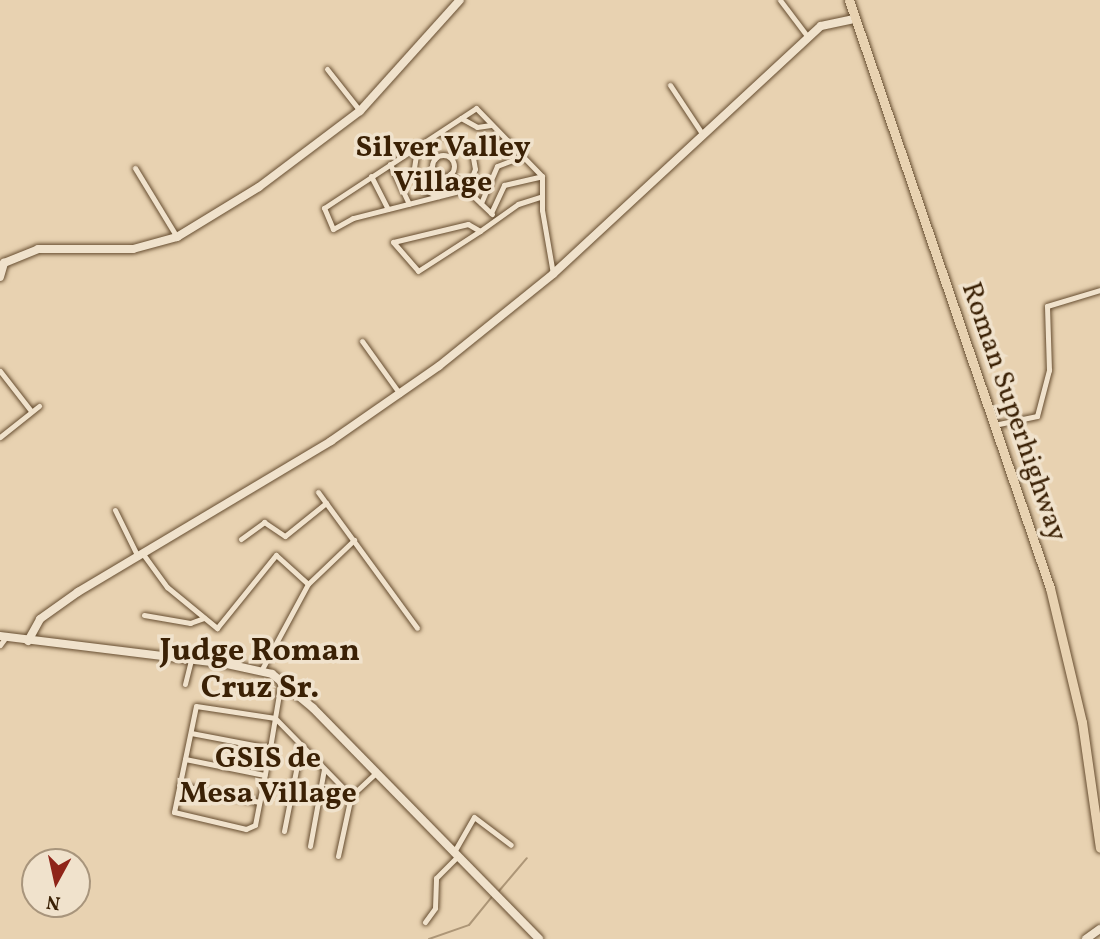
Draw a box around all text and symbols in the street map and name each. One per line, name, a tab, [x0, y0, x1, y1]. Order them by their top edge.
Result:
district label: Silver Valley Village	[355, 130, 531, 200]
street label: Roman Superhighway	[953, 278, 1073, 546]
district label: Judge Roman Cruz Sr.	[160, 634, 360, 709]
district label: GSIS de Mesa Village	[179, 741, 357, 812]
north arrow	[21, 848, 91, 918]
text: N	[45, 888, 62, 916]

